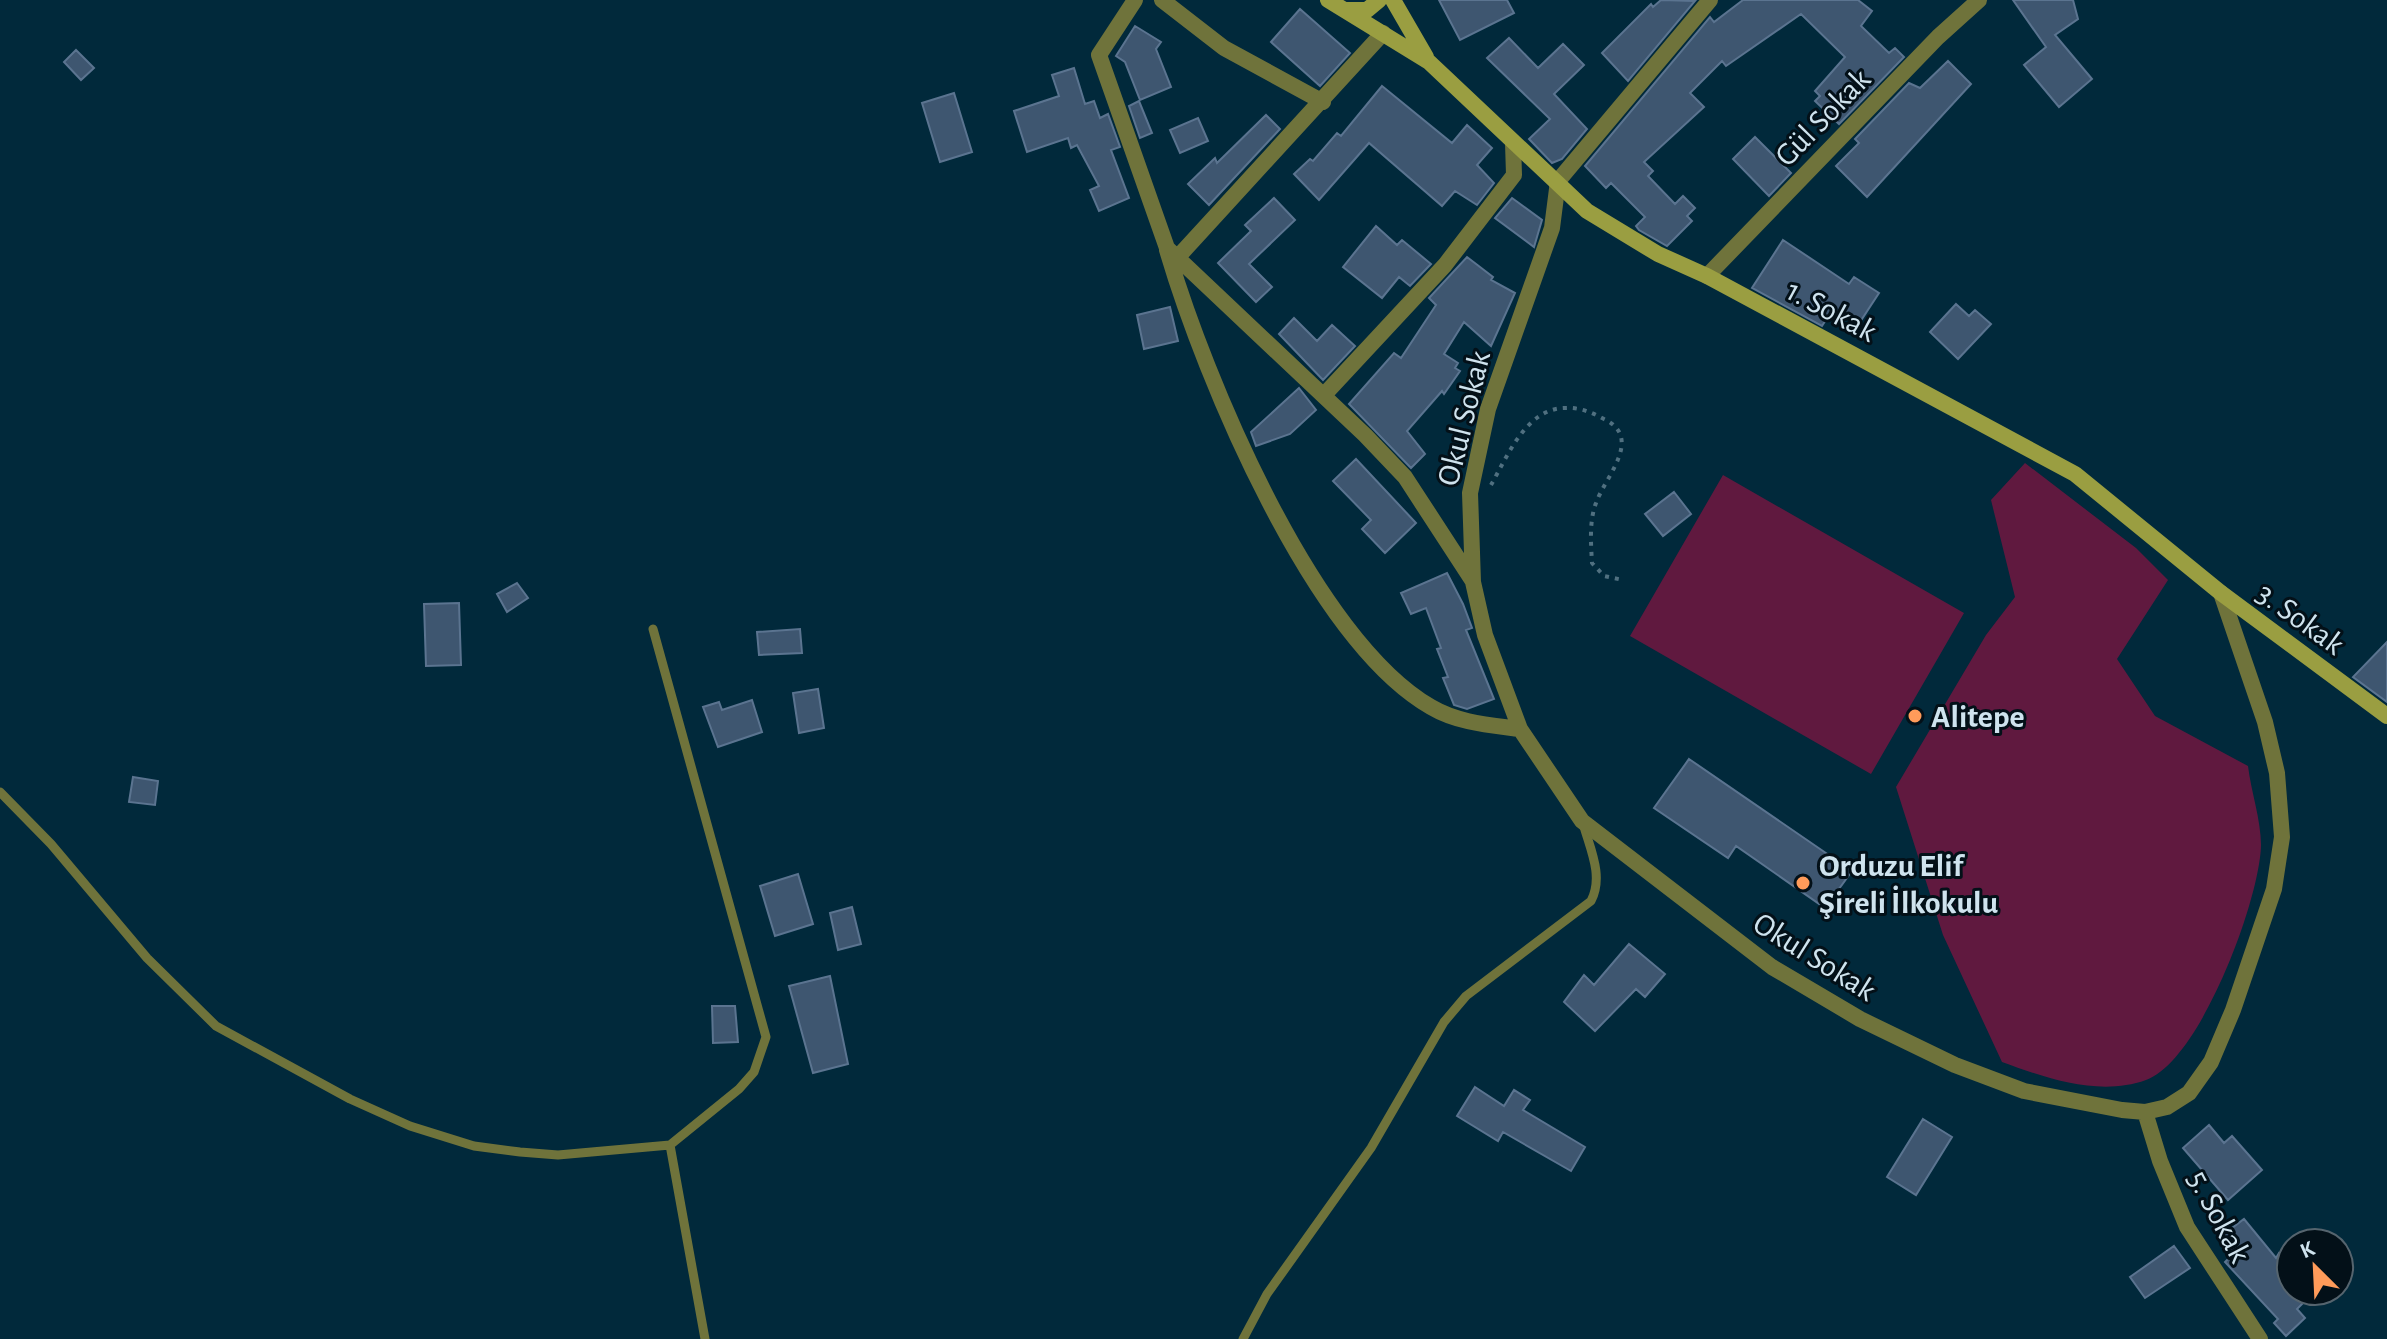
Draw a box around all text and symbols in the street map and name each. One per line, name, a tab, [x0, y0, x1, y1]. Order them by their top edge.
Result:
street label: Gül Sokak	[1769, 63, 1877, 173]
street label: 1. Sokak	[1781, 274, 1882, 348]
street label: Okul Sokak	[1432, 347, 1496, 489]
street label: 3. Sokak	[2251, 577, 2350, 661]
place label: Alitepe	[1931, 701, 2025, 733]
marker: Alitepe	[1906, 707, 1924, 725]
place label: Orduzu Elif Şireli İlkokulu	[1819, 850, 1998, 919]
marker: Orduzu Elif Şireli İlkokulu	[1794, 874, 1812, 892]
street label: Okul Sokak	[1748, 907, 1882, 1007]
street label: 5. Sokak	[2182, 1165, 2257, 1268]
north arrow	[2275, 1227, 2355, 1307]
text: K	[2297, 1237, 2319, 1262]

